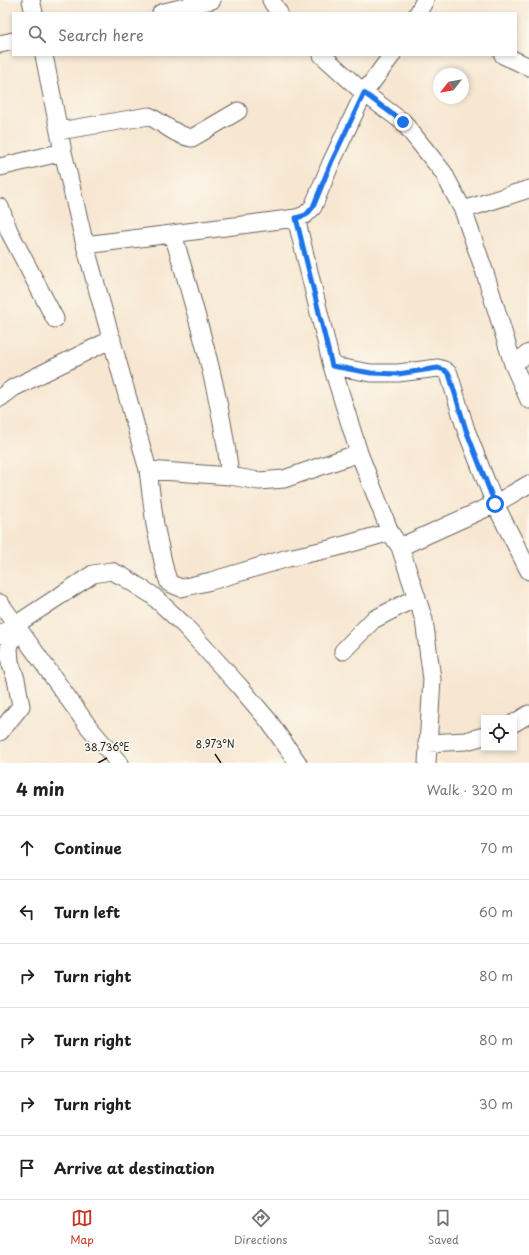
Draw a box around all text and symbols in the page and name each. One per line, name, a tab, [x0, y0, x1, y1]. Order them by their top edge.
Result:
search box	[12, 12, 517, 56]
icon: search	[26, 23, 48, 45]
text: Search here	[58, 23, 144, 46]
north arrow	[433, 68, 469, 104]
route end	[394, 113, 412, 131]
route start	[486, 495, 504, 513]
map controls	[481, 715, 517, 751]
button: locate	[481, 715, 517, 751]
text: 8.973°N	[196, 736, 235, 751]
text: 38.736°E	[84, 739, 130, 754]
text: 4 min	[16, 776, 64, 802]
text: Walk · 320 m	[427, 780, 513, 799]
text: Continue	[54, 836, 122, 859]
icon: ahead	[16, 837, 38, 859]
text: 70 m	[480, 838, 513, 857]
text: Turn left	[54, 900, 120, 923]
icon: left	[16, 901, 38, 923]
text: 60 m	[479, 902, 513, 921]
text: Turn right	[54, 964, 131, 987]
icon: right	[16, 965, 38, 987]
text: 80 m	[479, 966, 513, 985]
text: Turn right	[54, 1028, 131, 1051]
icon: right	[16, 1029, 38, 1051]
text: 80 m	[479, 1030, 513, 1049]
text: Turn right	[54, 1092, 131, 1115]
icon: right	[16, 1093, 38, 1115]
text: 30 m	[479, 1094, 513, 1113]
text: Arrive at destination	[54, 1156, 215, 1179]
icon: arrive	[16, 1157, 38, 1179]
tab: Map	[70, 1207, 94, 1248]
tab: Directions	[234, 1207, 287, 1248]
tab: Saved	[428, 1207, 459, 1248]

